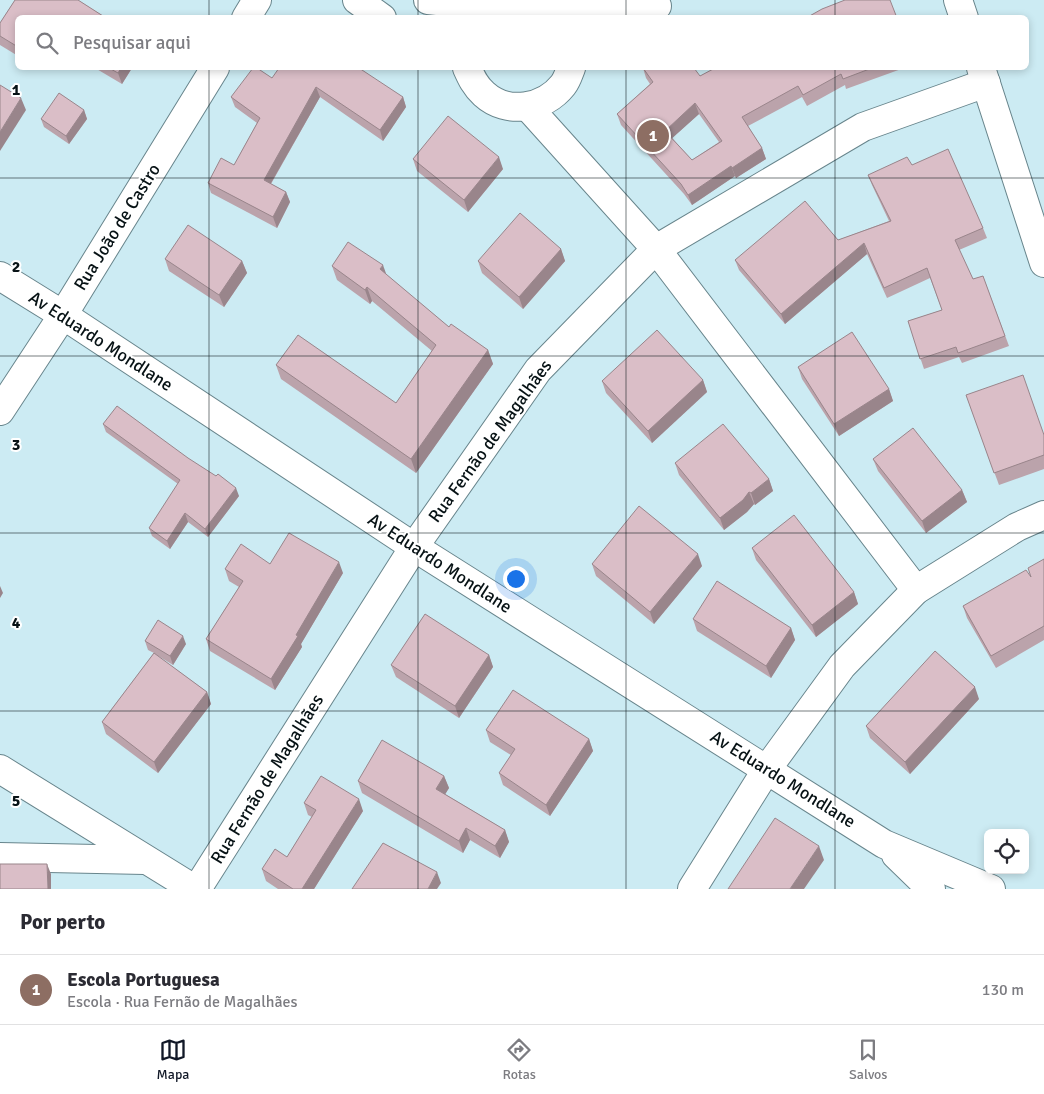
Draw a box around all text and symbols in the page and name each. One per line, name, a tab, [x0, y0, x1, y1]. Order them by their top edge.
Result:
search box	[15, 15, 1029, 70]
icon: search	[33, 29, 61, 57]
text: Pesquisar aqui	[73, 31, 191, 55]
text: 1	[12, 80, 21, 100]
pin: 1	[637, 117, 669, 155]
street label: Rua João de Castro	[69, 160, 165, 294]
text: 2	[12, 257, 20, 277]
street label: Av Eduardo Mondlane	[25, 286, 177, 396]
street label: Rua Fernão de Magalhães	[424, 355, 557, 527]
text: 3	[12, 435, 20, 455]
street label: Av Eduardo Mondlane	[364, 508, 516, 618]
your location	[503, 566, 529, 592]
text: 4	[12, 613, 21, 633]
street label: Rua Fernão de Magalhães	[206, 690, 328, 868]
street label: Av Eduardo Mondlane	[706, 725, 860, 833]
text: 5	[12, 791, 20, 811]
map controls	[984, 829, 1029, 874]
button: locate	[984, 829, 1029, 874]
text: Por perto	[20, 909, 105, 935]
text: Escola Portuguesa	[67, 968, 220, 992]
text: 1	[32, 980, 40, 1000]
text: 130 m	[982, 980, 1024, 1000]
text: Escola · Rua Fernão de Magalhães	[67, 992, 298, 1012]
tab: Mapa	[157, 1036, 189, 1083]
tab: Rotas	[502, 1036, 536, 1083]
tab: Salvos	[849, 1036, 887, 1083]

